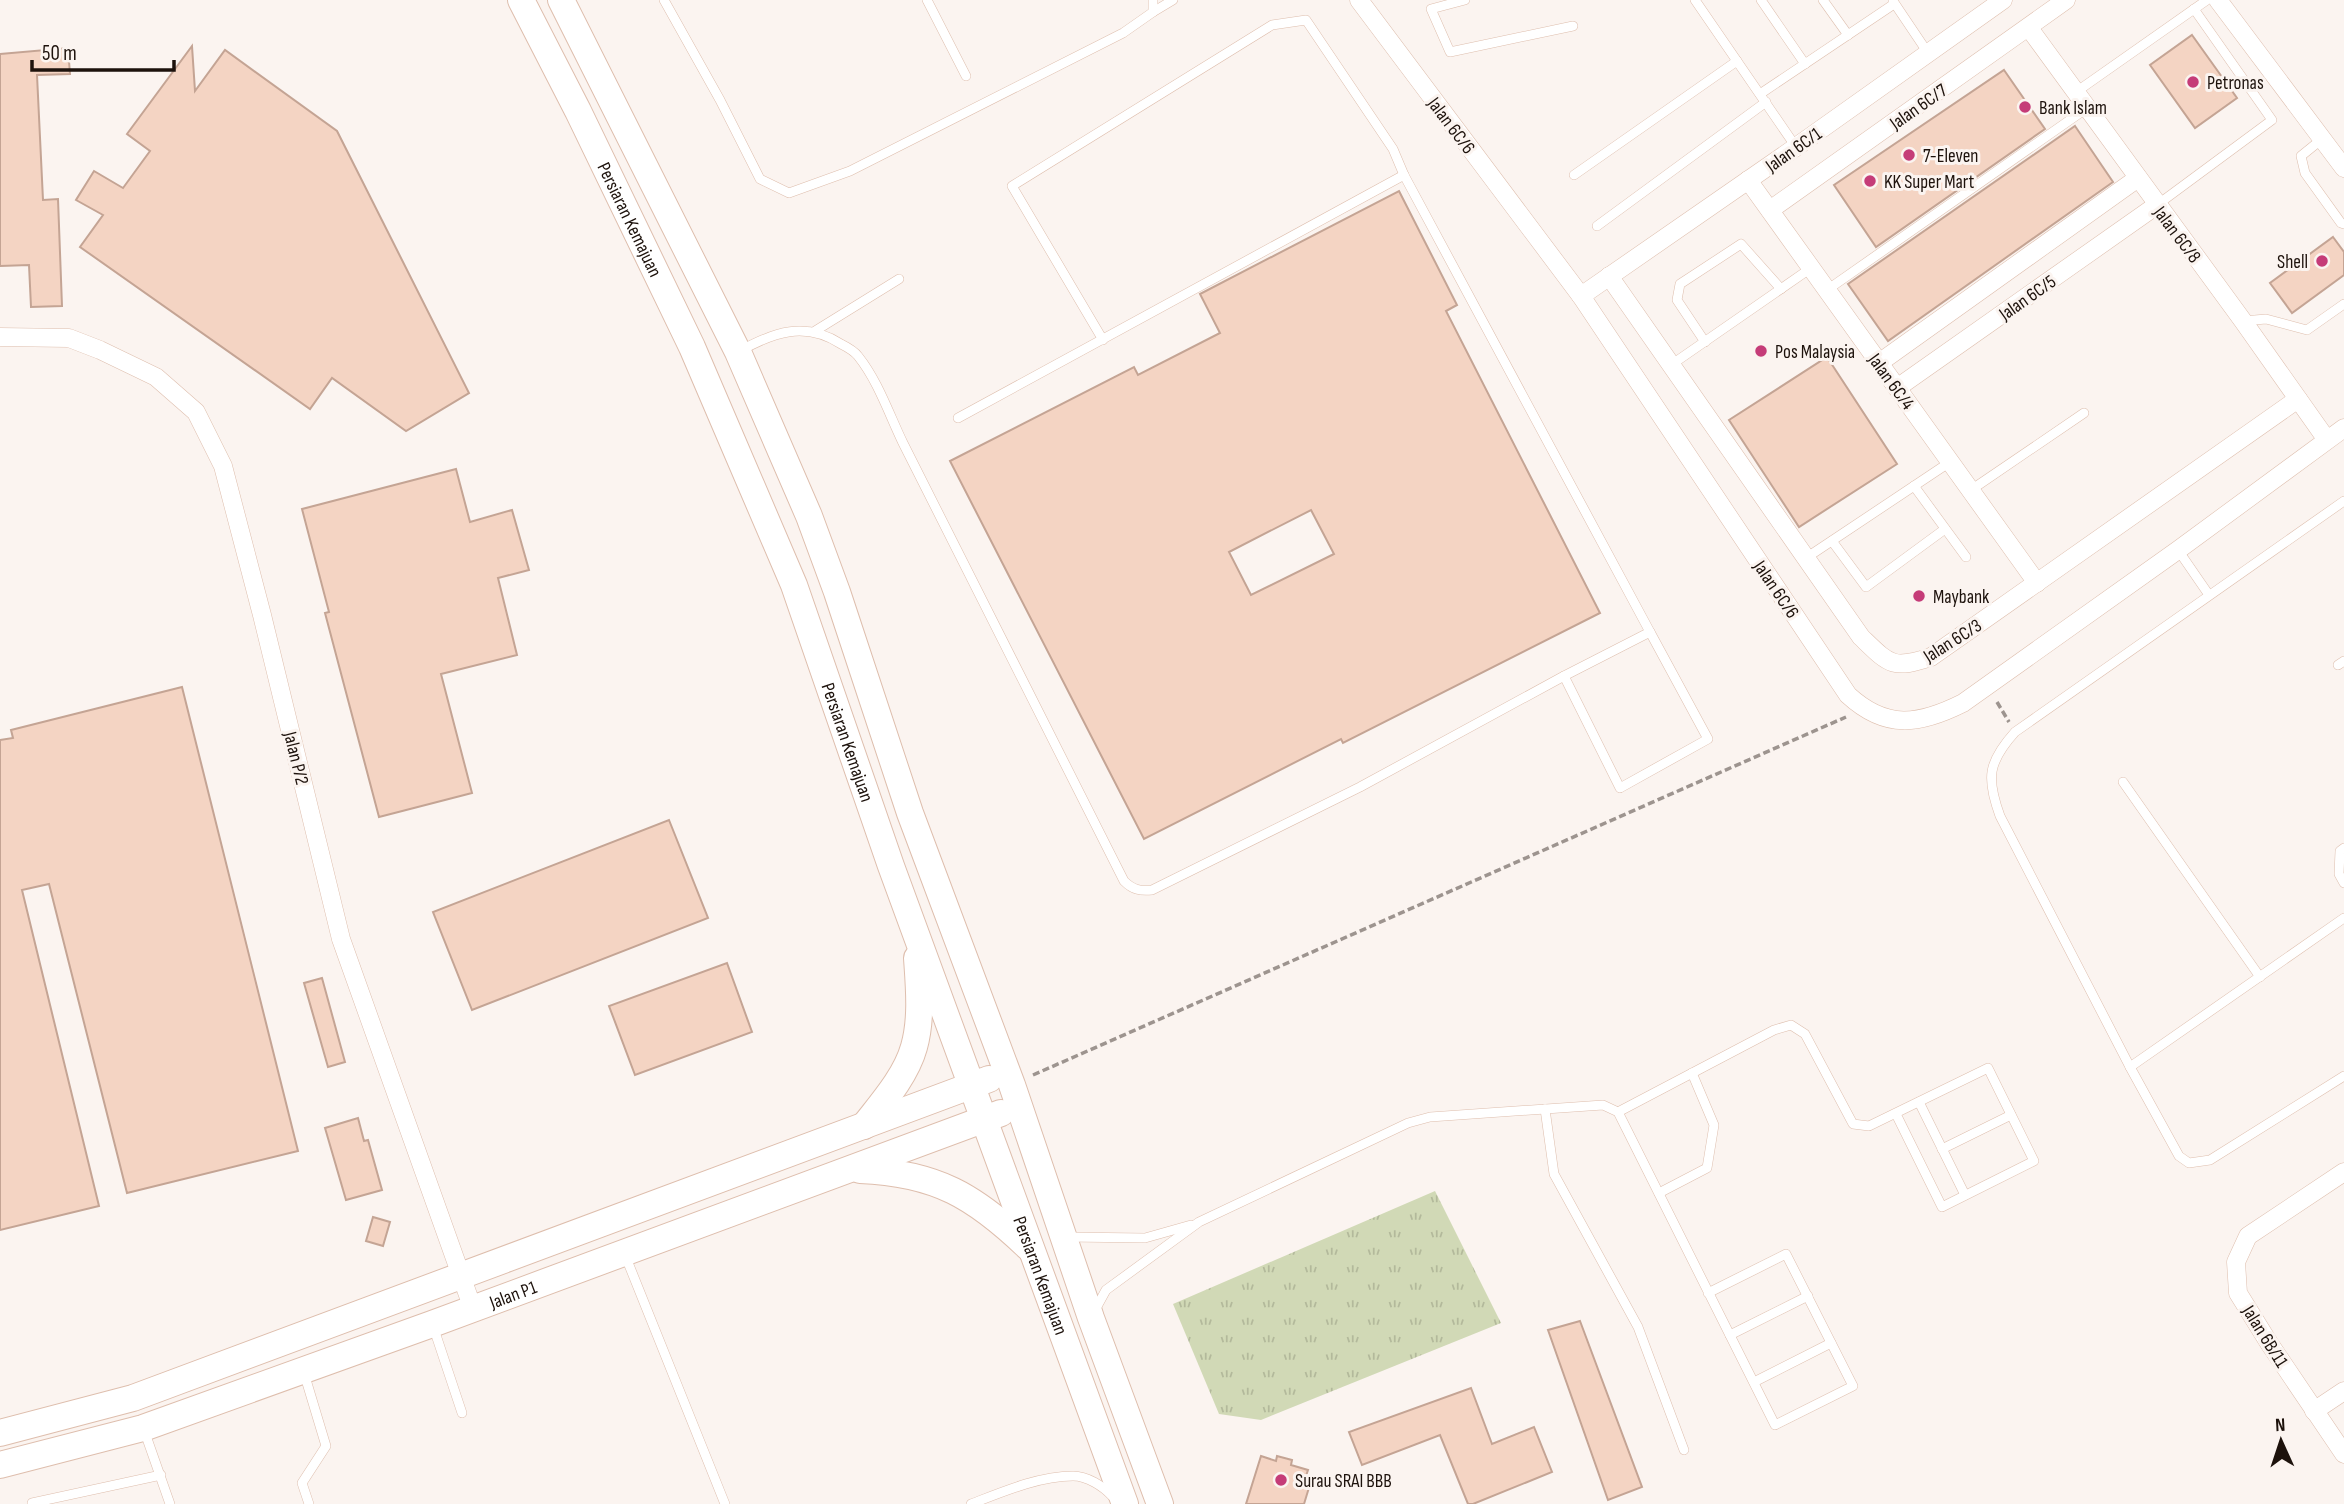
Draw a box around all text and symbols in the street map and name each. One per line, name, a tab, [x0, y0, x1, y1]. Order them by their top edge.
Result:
scale bar	[32, 28, 173, 72]
text: 50 m	[42, 41, 77, 66]
place label: Petronas	[2207, 72, 2264, 95]
marker: Petronas	[2185, 74, 2201, 90]
street label: Jalan 6C/7	[1885, 79, 1952, 136]
street label: Jalan 6C/6	[1422, 92, 1479, 159]
place label: Bank Islam	[2039, 97, 2107, 120]
marker: Bank Islam	[2017, 99, 2033, 115]
street label: Jalan 6C/1	[1761, 123, 1827, 178]
place label: 7-Eleven	[1923, 145, 1978, 168]
marker: 7-Eleven	[1901, 147, 1917, 163]
street label: Persiaran Kemajuan	[592, 159, 666, 281]
place label: KK Super Mart	[1884, 171, 1975, 194]
marker: KK Super Mart	[1862, 173, 1878, 189]
street label: Jalan 6C/8	[2148, 201, 2205, 268]
place label: Shell	[2277, 251, 2308, 274]
marker: Shell	[2314, 253, 2330, 269]
street label: Jalan 6C/5	[1994, 270, 2061, 327]
place label: Pos Malaysia	[1775, 341, 1855, 364]
marker: Pos Malaysia	[1753, 343, 1769, 359]
street label: Jalan 6C/4	[1862, 349, 1919, 414]
street label: Jalan 6C/6	[1748, 556, 1803, 623]
place label: Maybank	[1933, 586, 1990, 609]
marker: Maybank	[1911, 588, 1927, 604]
street label: Jalan 6C/3	[1919, 614, 1986, 669]
street label: Persiaran Kemajuan	[816, 680, 878, 805]
street label: Jalan P/2	[278, 728, 313, 787]
street label: Persiaran Kemajuan	[1007, 1213, 1072, 1338]
street label: Jalan P1	[486, 1276, 540, 1315]
street label: Jalan 6B/11	[2236, 1301, 2293, 1372]
north arrow	[2246, 1406, 2316, 1476]
text: N	[2275, 1414, 2286, 1437]
place label: Surau SRAI BBB	[1295, 1470, 1392, 1493]
marker: Surau SRAI BBB	[1273, 1472, 1289, 1488]

